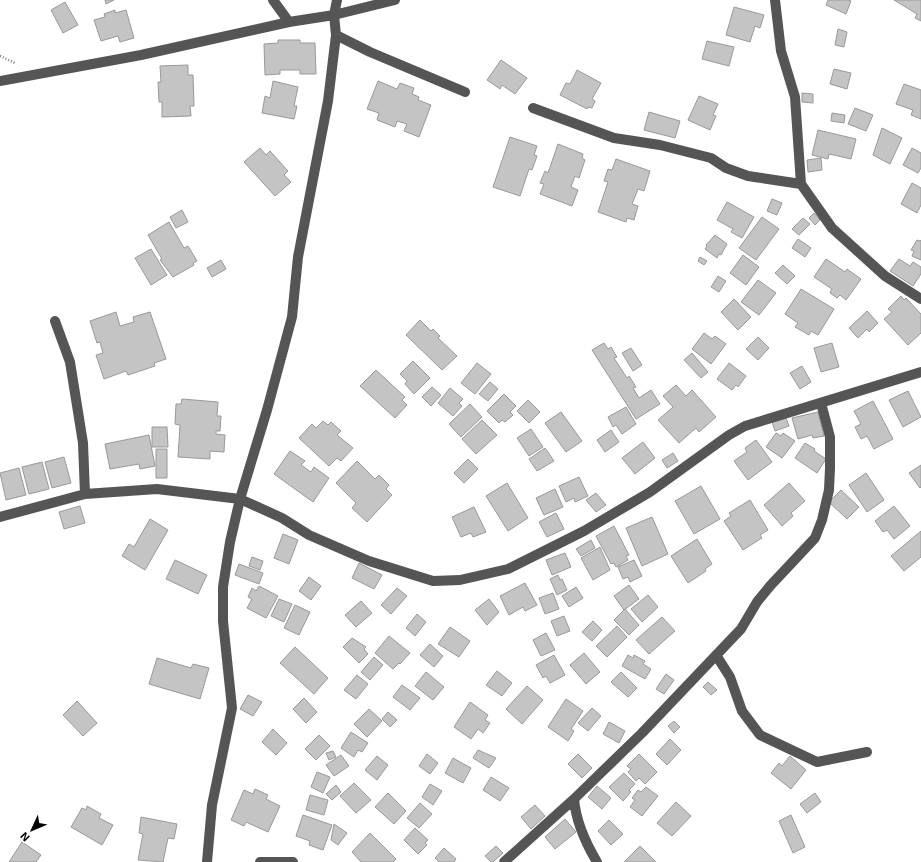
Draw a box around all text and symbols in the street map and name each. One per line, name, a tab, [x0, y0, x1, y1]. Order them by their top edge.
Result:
north arrow	[12, 810, 52, 850]
text: N	[17, 830, 32, 845]

